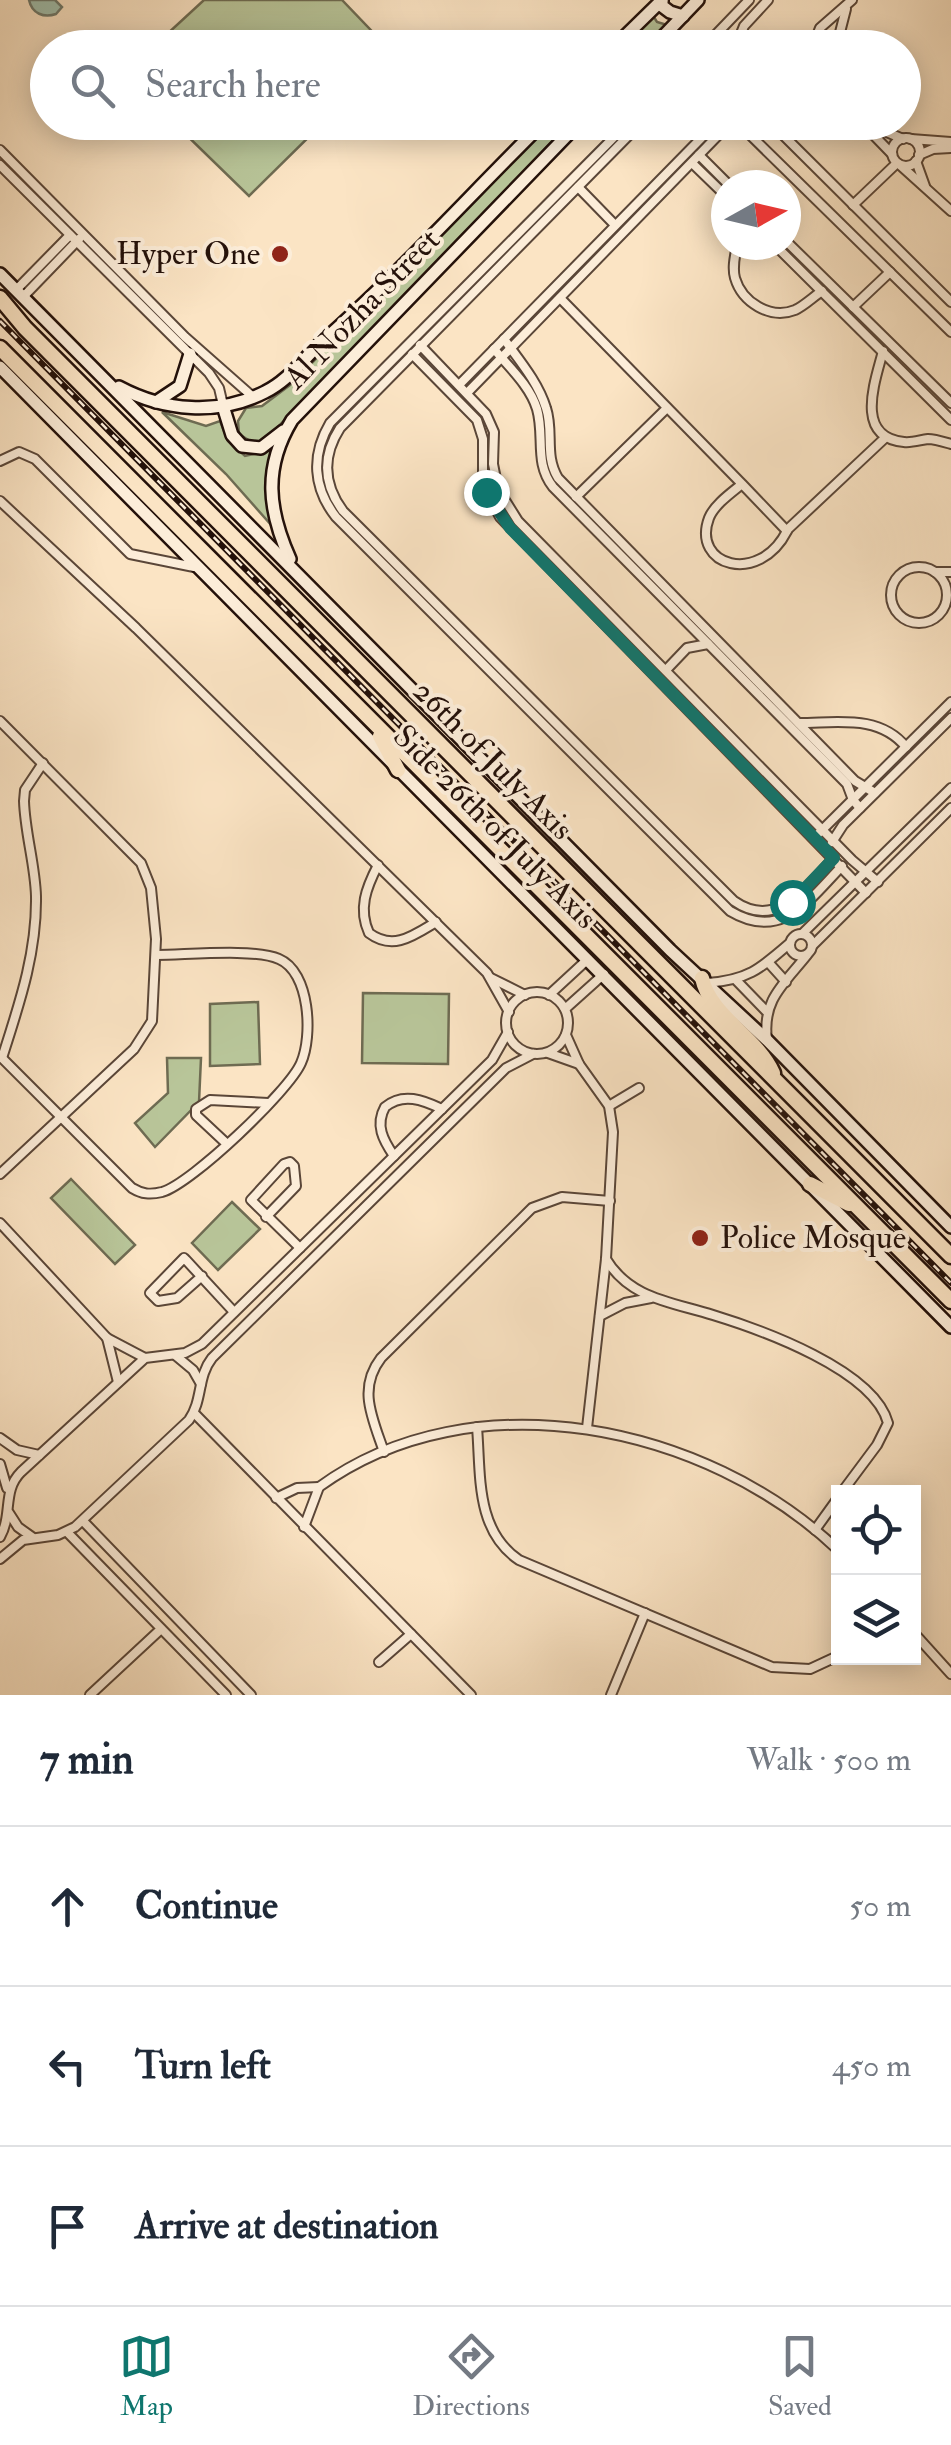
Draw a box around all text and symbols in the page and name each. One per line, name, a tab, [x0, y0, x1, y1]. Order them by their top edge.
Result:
search box	[30, 30, 921, 140]
icon: search	[65, 58, 120, 113]
text: Search here	[145, 61, 321, 109]
north arrow	[711, 170, 801, 260]
street label: Al Nozha Street	[275, 220, 449, 398]
place label: Hyper One	[116, 234, 260, 274]
marker: Hyper One	[269, 243, 291, 265]
route end	[464, 470, 510, 516]
street label: 26th of July Axis	[404, 671, 582, 849]
street label: Side 26th of July Axis	[385, 717, 605, 937]
route start	[770, 880, 816, 926]
place label: Police Mosque	[720, 1218, 906, 1258]
marker: Police Mosque	[689, 1227, 711, 1249]
map controls	[831, 1485, 921, 1665]
button: locate	[831, 1485, 921, 1575]
button: layers	[831, 1575, 921, 1665]
text: 7 min	[40, 1734, 134, 1786]
text: Walk · 500 m	[747, 1740, 911, 1780]
icon: ahead	[40, 1879, 95, 1934]
text: Continue	[135, 1882, 278, 1930]
text: 50 m	[849, 1886, 911, 1926]
icon: left	[40, 2039, 95, 2094]
text: Turn left	[135, 2042, 271, 2090]
text: 450 m	[832, 2046, 911, 2086]
icon: arrive	[40, 2199, 95, 2254]
text: Arrive at destination	[135, 2202, 439, 2250]
tab: Map	[119, 2329, 174, 2424]
tab: Directions	[412, 2329, 530, 2424]
tab: Saved	[768, 2329, 832, 2424]

